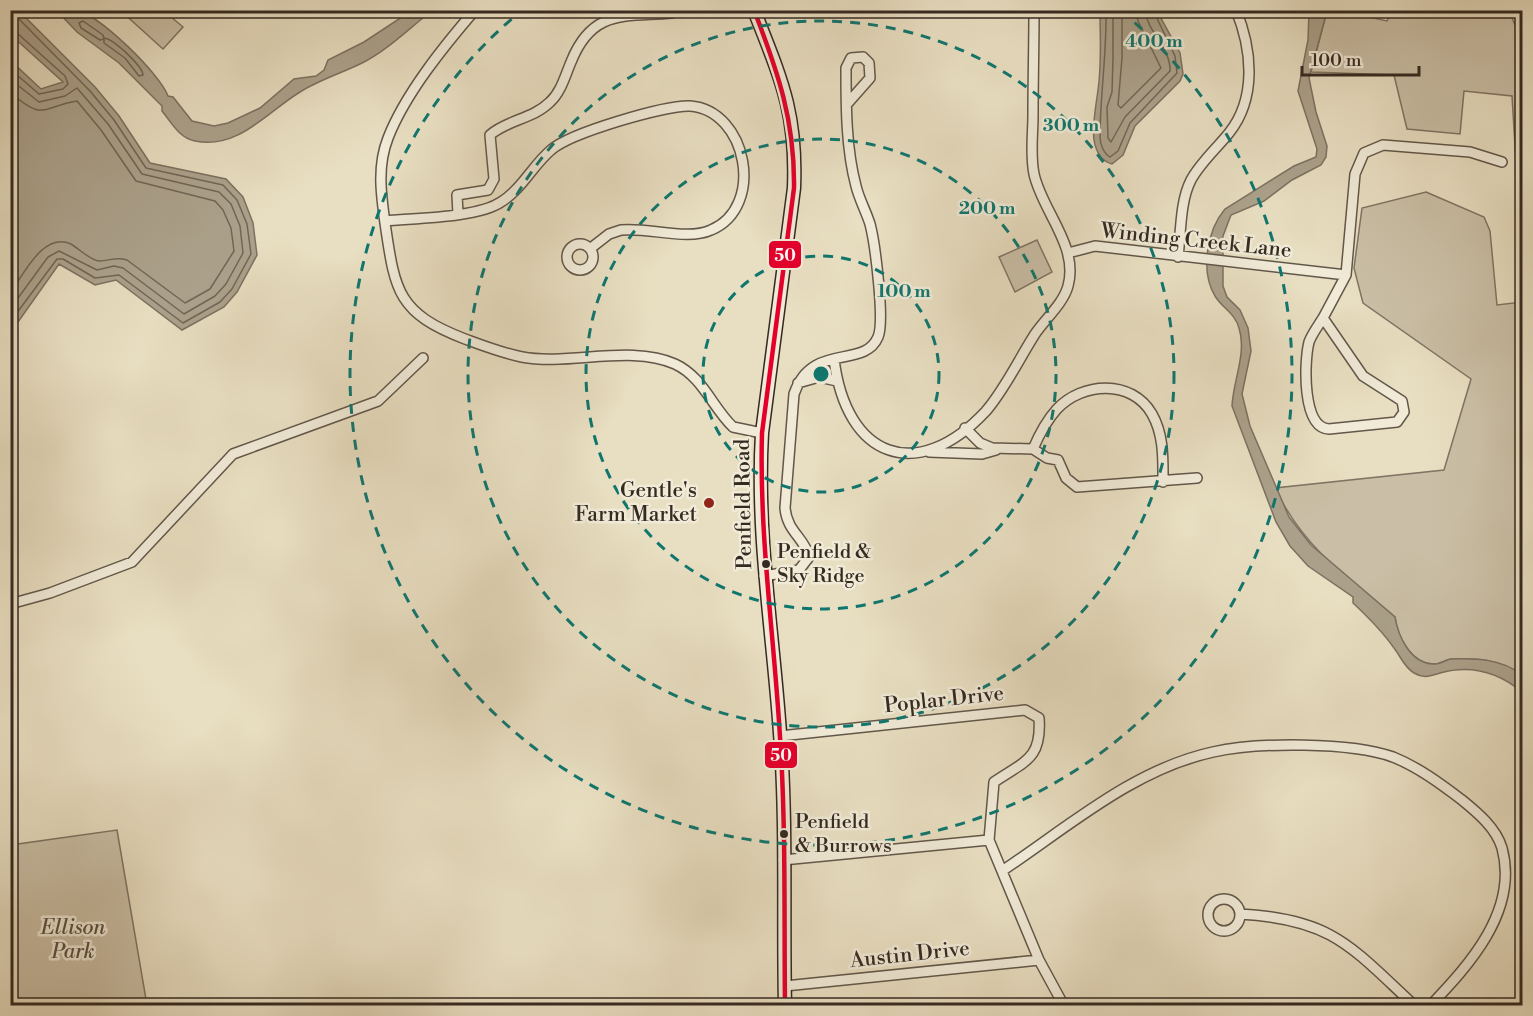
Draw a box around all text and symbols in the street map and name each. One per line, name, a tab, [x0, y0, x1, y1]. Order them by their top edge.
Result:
text: 400 m	[1125, 30, 1183, 53]
scale bar	[1302, 39, 1419, 77]
text: 100 m	[1311, 49, 1362, 72]
text: 300 m	[1043, 114, 1100, 137]
text: 200 m	[959, 197, 1016, 220]
street label: Winding Creek Lane	[1098, 218, 1293, 264]
line badge: 50	[768, 240, 802, 269]
text: 50	[774, 246, 796, 266]
text: 100 m	[877, 280, 931, 303]
centre of rings	[811, 364, 831, 384]
street label: Penfield Road	[730, 438, 758, 570]
place label: Gentle's Farm Market	[575, 478, 698, 528]
marker: Gentle's Farm Market	[702, 496, 716, 510]
place label: Penfield & Sky Ridge	[777, 540, 871, 589]
marker: Penfield & Sky Ridge	[760, 558, 772, 570]
street label: Poplar Drive	[883, 681, 1005, 719]
line badge: 50	[764, 741, 798, 769]
text: 50	[770, 746, 792, 766]
place label: Penfield & Burrows	[795, 810, 892, 859]
marker: Penfield & Burrows	[778, 828, 790, 840]
park label: Ellison Park	[40, 915, 106, 965]
street label: Austin Drive	[848, 936, 971, 974]

